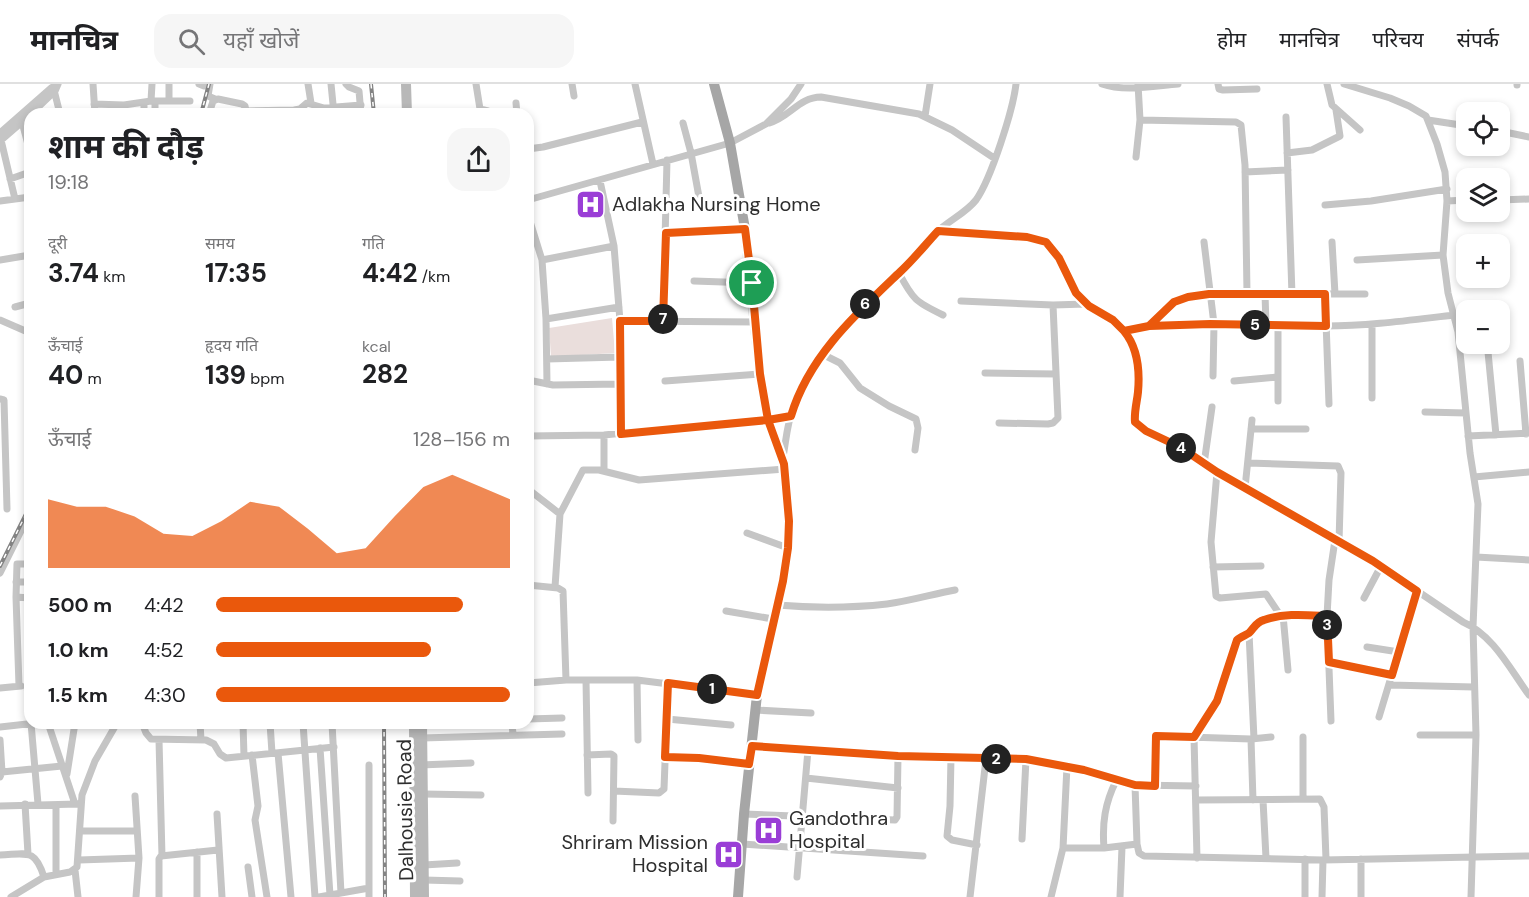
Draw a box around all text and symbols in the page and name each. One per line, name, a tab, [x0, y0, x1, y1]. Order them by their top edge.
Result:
search box	[154, 14, 574, 68]
text: मानचित्र	[30, 22, 118, 59]
icon: search	[175, 25, 208, 58]
text: यहाँ खोजें	[223, 26, 299, 55]
text: होम	[1217, 26, 1246, 54]
text: मानचित्र	[1279, 26, 1339, 54]
text: परिचय	[1372, 26, 1424, 54]
text: संपर्क	[1457, 26, 1499, 54]
map controls	[1456, 102, 1510, 354]
button: locate	[1456, 102, 1510, 156]
text: शाम की दौड़	[48, 125, 204, 168]
button: share	[447, 128, 510, 191]
button: layers	[1456, 168, 1510, 222]
text: 19:18	[48, 169, 89, 195]
hospital icon: Adlakha Nursing Home	[575, 188, 607, 220]
place label: Adlakha Nursing Home	[612, 191, 821, 217]
text: दूरी	[48, 233, 67, 254]
text: समय	[205, 233, 235, 254]
text: गति	[362, 233, 384, 254]
button: +	[1456, 234, 1510, 288]
text: 3.74	[48, 256, 99, 290]
text: 17:35	[205, 256, 267, 290]
text: 4:42	[362, 256, 417, 290]
pin	[726, 257, 777, 308]
text: km	[99, 266, 126, 287]
text: /km	[417, 266, 450, 287]
icon: arrive	[735, 266, 768, 299]
pin: 6	[850, 289, 880, 319]
text: 6	[860, 293, 870, 314]
button: −	[1456, 300, 1510, 354]
pin: 7	[648, 304, 678, 334]
text: 7	[659, 308, 667, 329]
pin: 5	[1240, 310, 1270, 340]
text: 5	[1250, 314, 1260, 335]
text: ऊँचाई	[48, 335, 83, 356]
text: हृदय गति	[205, 335, 258, 356]
text: kcal	[362, 336, 391, 357]
text: 282	[362, 357, 408, 391]
text: 40	[48, 358, 83, 392]
text: 139	[205, 358, 246, 392]
text: m	[83, 368, 102, 389]
text: bpm	[246, 368, 285, 389]
text: ऊँचाई	[48, 426, 91, 452]
text: 128–156 m	[413, 426, 510, 452]
pin: 4	[1166, 433, 1196, 463]
text: 4	[1176, 437, 1186, 458]
text: 500 m	[48, 592, 112, 618]
text: 4:42	[144, 592, 184, 618]
pin: 3	[1312, 610, 1342, 640]
text: 3	[1322, 614, 1332, 635]
text: 1.0 km	[48, 637, 109, 663]
text: 4:52	[144, 637, 184, 663]
pin: 1	[697, 674, 727, 704]
text: 1	[709, 678, 715, 699]
text: 1.5 km	[48, 682, 108, 708]
text: 4:30	[144, 682, 186, 708]
street label: Dalhousie Road	[391, 739, 419, 881]
pin: 2	[981, 744, 1011, 774]
text: 2	[991, 748, 1001, 769]
place label: Gandothra Hospital	[789, 805, 888, 854]
hospital icon: Gandothra Hospital	[752, 814, 784, 846]
place label: Shriram Mission Hospital	[561, 829, 708, 878]
hospital icon: Shriram Mission Hospital	[713, 838, 745, 870]

